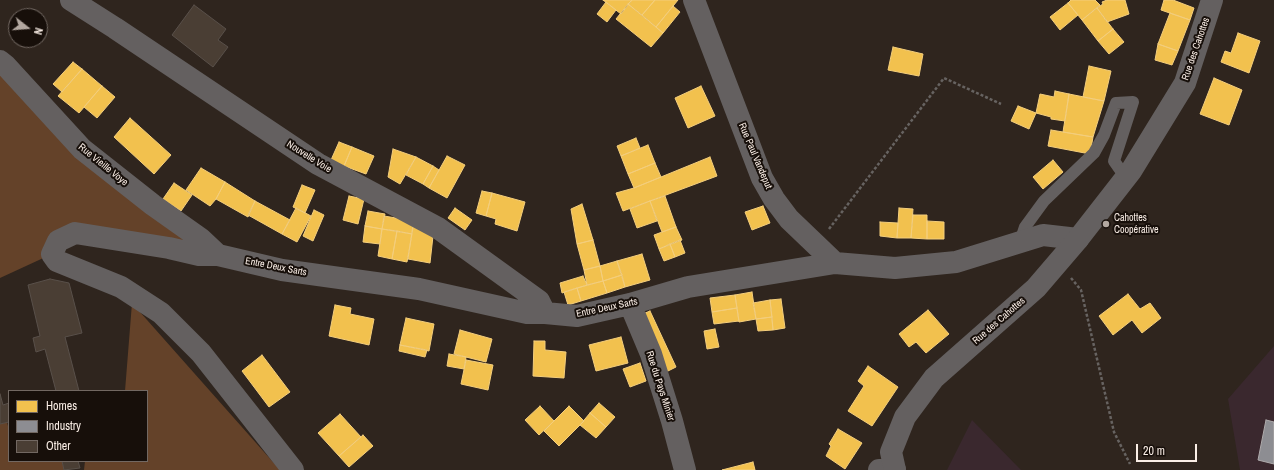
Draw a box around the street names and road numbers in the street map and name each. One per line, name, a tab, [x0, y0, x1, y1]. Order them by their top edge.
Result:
street label: Rue des Cahottes	[1180, 16, 1212, 82]
street label: Rue Paul Vandeput	[736, 121, 774, 191]
street label: Nouvelle Voie	[284, 139, 334, 175]
street label: Rue Vieille Voye	[76, 141, 130, 189]
street label: Entre Deux Sarts	[244, 255, 308, 279]
street label: Rue des Cahottes	[970, 295, 1028, 347]
street label: Entre Deux Sarts	[575, 296, 639, 320]
street label: Rue du Pays Minier	[643, 350, 677, 422]

